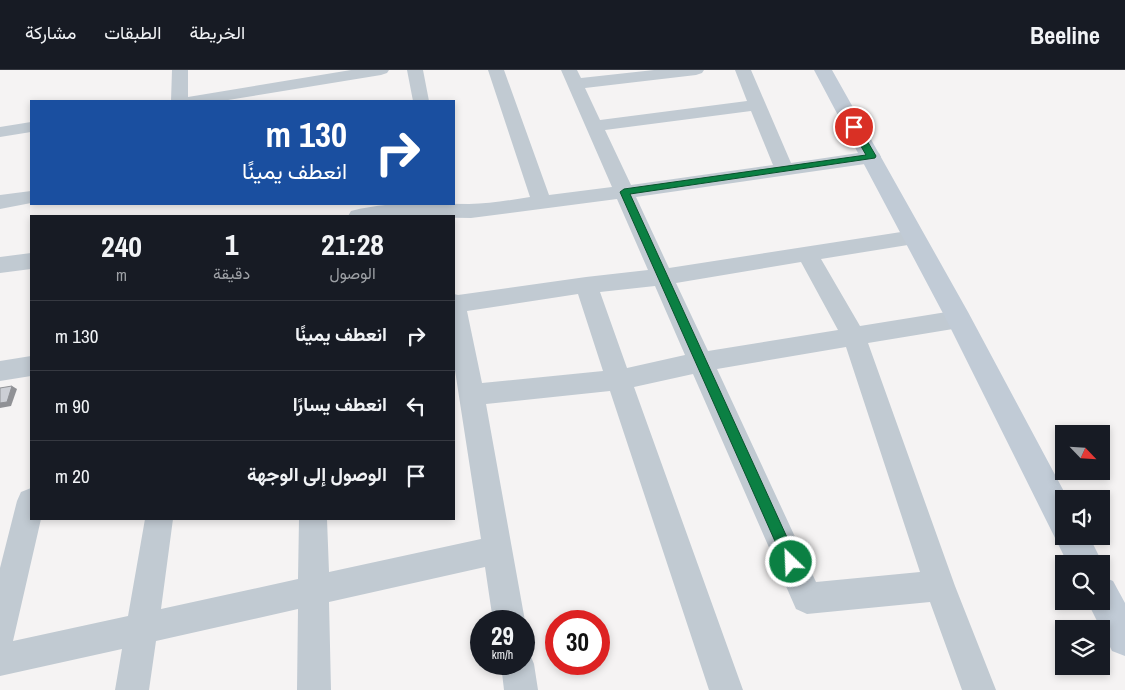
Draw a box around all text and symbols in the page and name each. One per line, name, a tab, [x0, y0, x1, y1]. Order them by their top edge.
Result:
text: Beeline	[1030, 19, 1100, 51]
text: مشاركة	[25, 20, 76, 45]
text: الطبقات	[104, 20, 161, 45]
text: الخريطة	[189, 20, 245, 45]
pin	[833, 106, 875, 148]
text: 130 m	[266, 111, 347, 158]
icon: arrive	[840, 113, 868, 141]
icon: right	[365, 120, 430, 185]
text: انعطف يمينًا	[242, 156, 347, 186]
text: 1	[225, 224, 238, 264]
text: 21:28	[321, 224, 384, 264]
text: 240	[101, 226, 142, 266]
text: دقيقة	[213, 262, 250, 284]
text: الوصول	[329, 262, 376, 284]
text: m	[116, 264, 127, 286]
text: انعطف يمينًا	[295, 321, 387, 347]
icon: right	[402, 322, 430, 350]
text: 130 m	[55, 323, 98, 349]
text: انعطف يسارًا	[293, 391, 387, 417]
icon: left	[402, 392, 430, 420]
text: 90 m	[55, 393, 90, 419]
north arrow	[1055, 425, 1110, 480]
map controls	[1055, 425, 1110, 675]
text: الوصول إلى الوجهة	[247, 461, 387, 487]
icon: arrive	[402, 462, 430, 490]
text: 20 m	[55, 463, 90, 489]
button: sound	[1055, 490, 1110, 545]
position arrow	[764, 535, 816, 587]
button: search	[1055, 555, 1110, 610]
speed limit sign: 30	[545, 610, 610, 675]
text: 29	[491, 619, 514, 653]
button: layers	[1055, 620, 1110, 675]
text: km/h	[492, 647, 513, 663]

